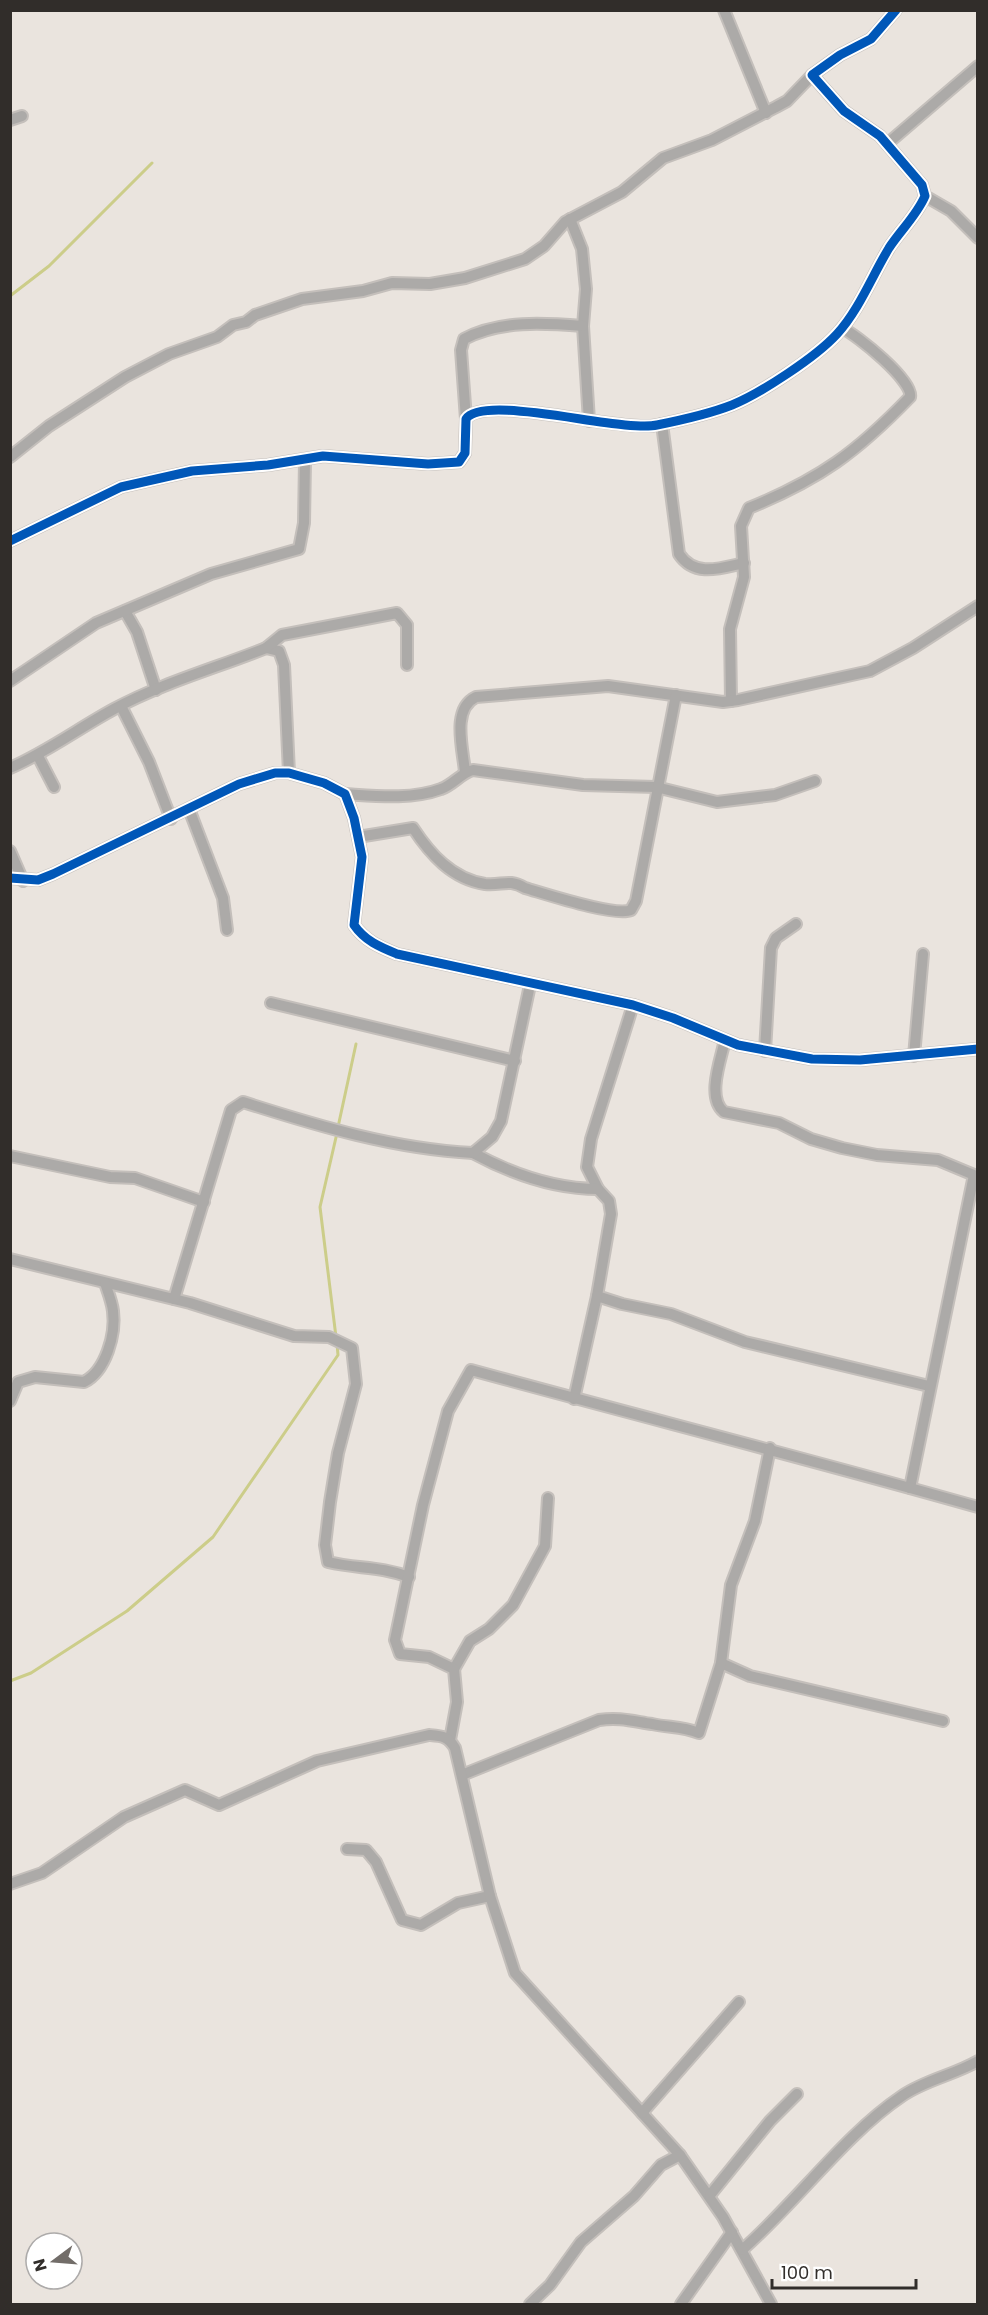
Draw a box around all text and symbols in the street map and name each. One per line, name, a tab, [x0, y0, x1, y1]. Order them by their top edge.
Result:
north arrow	[24, 2231, 84, 2291]
scale bar	[772, 2252, 916, 2290]
text: N	[27, 2256, 53, 2274]
text: 100 m	[781, 2260, 833, 2285]

